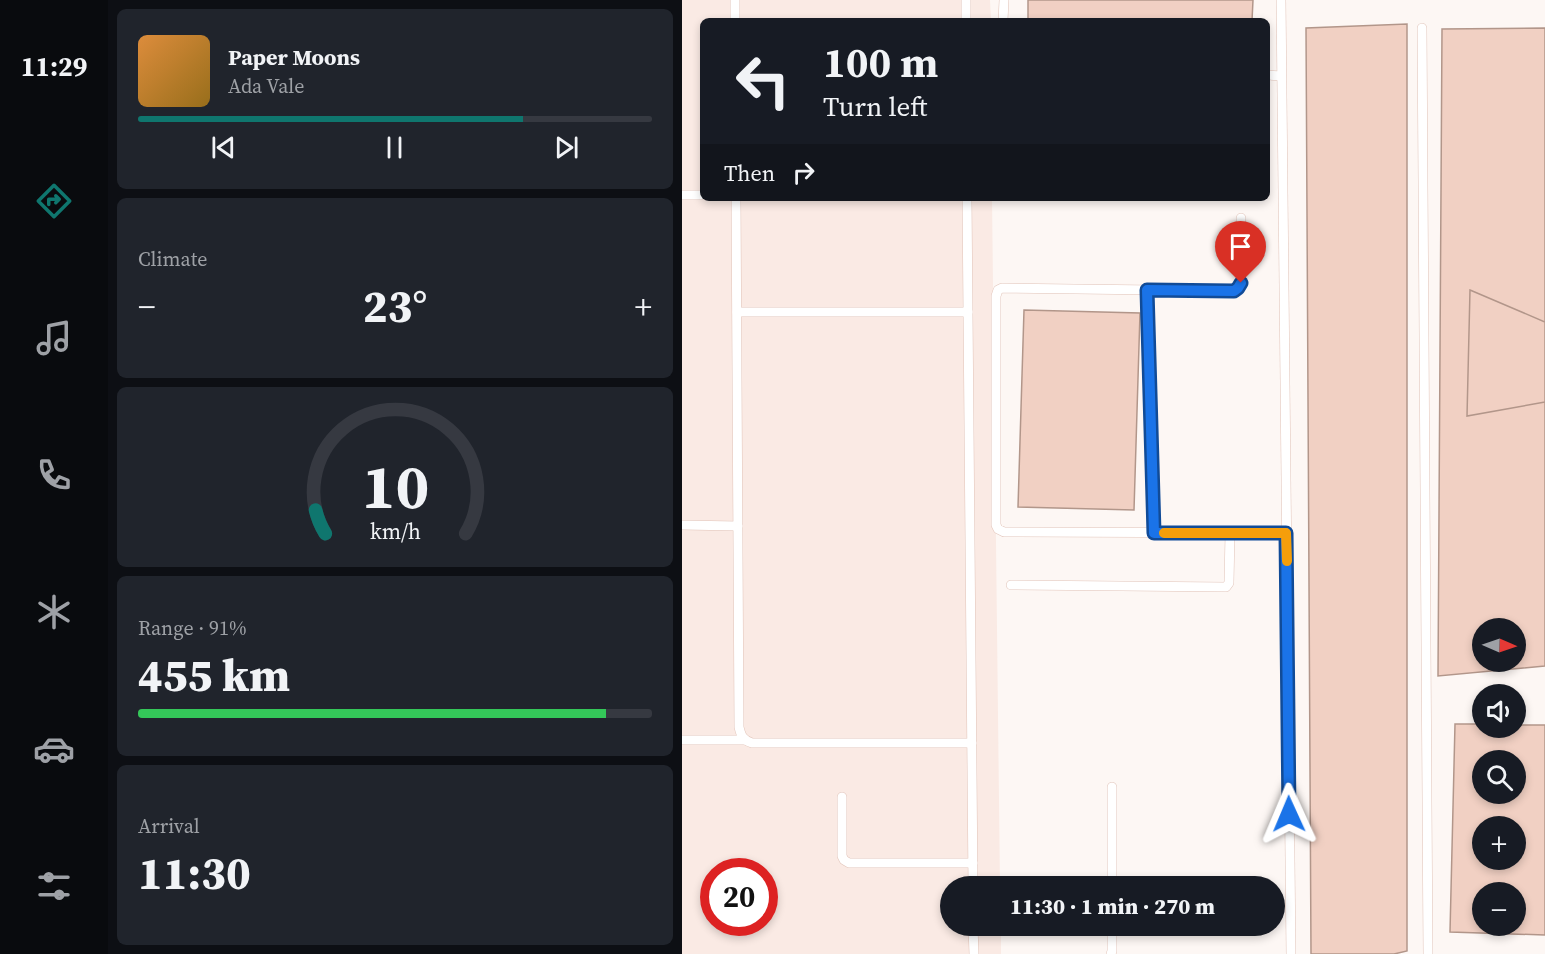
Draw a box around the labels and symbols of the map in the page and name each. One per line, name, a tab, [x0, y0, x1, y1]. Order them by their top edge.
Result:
pin	[1215, 221, 1266, 283]
north arrow	[1472, 618, 1526, 672]
position arrow	[1257, 782, 1321, 846]
speed limit sign: 20	[700, 858, 778, 936]

